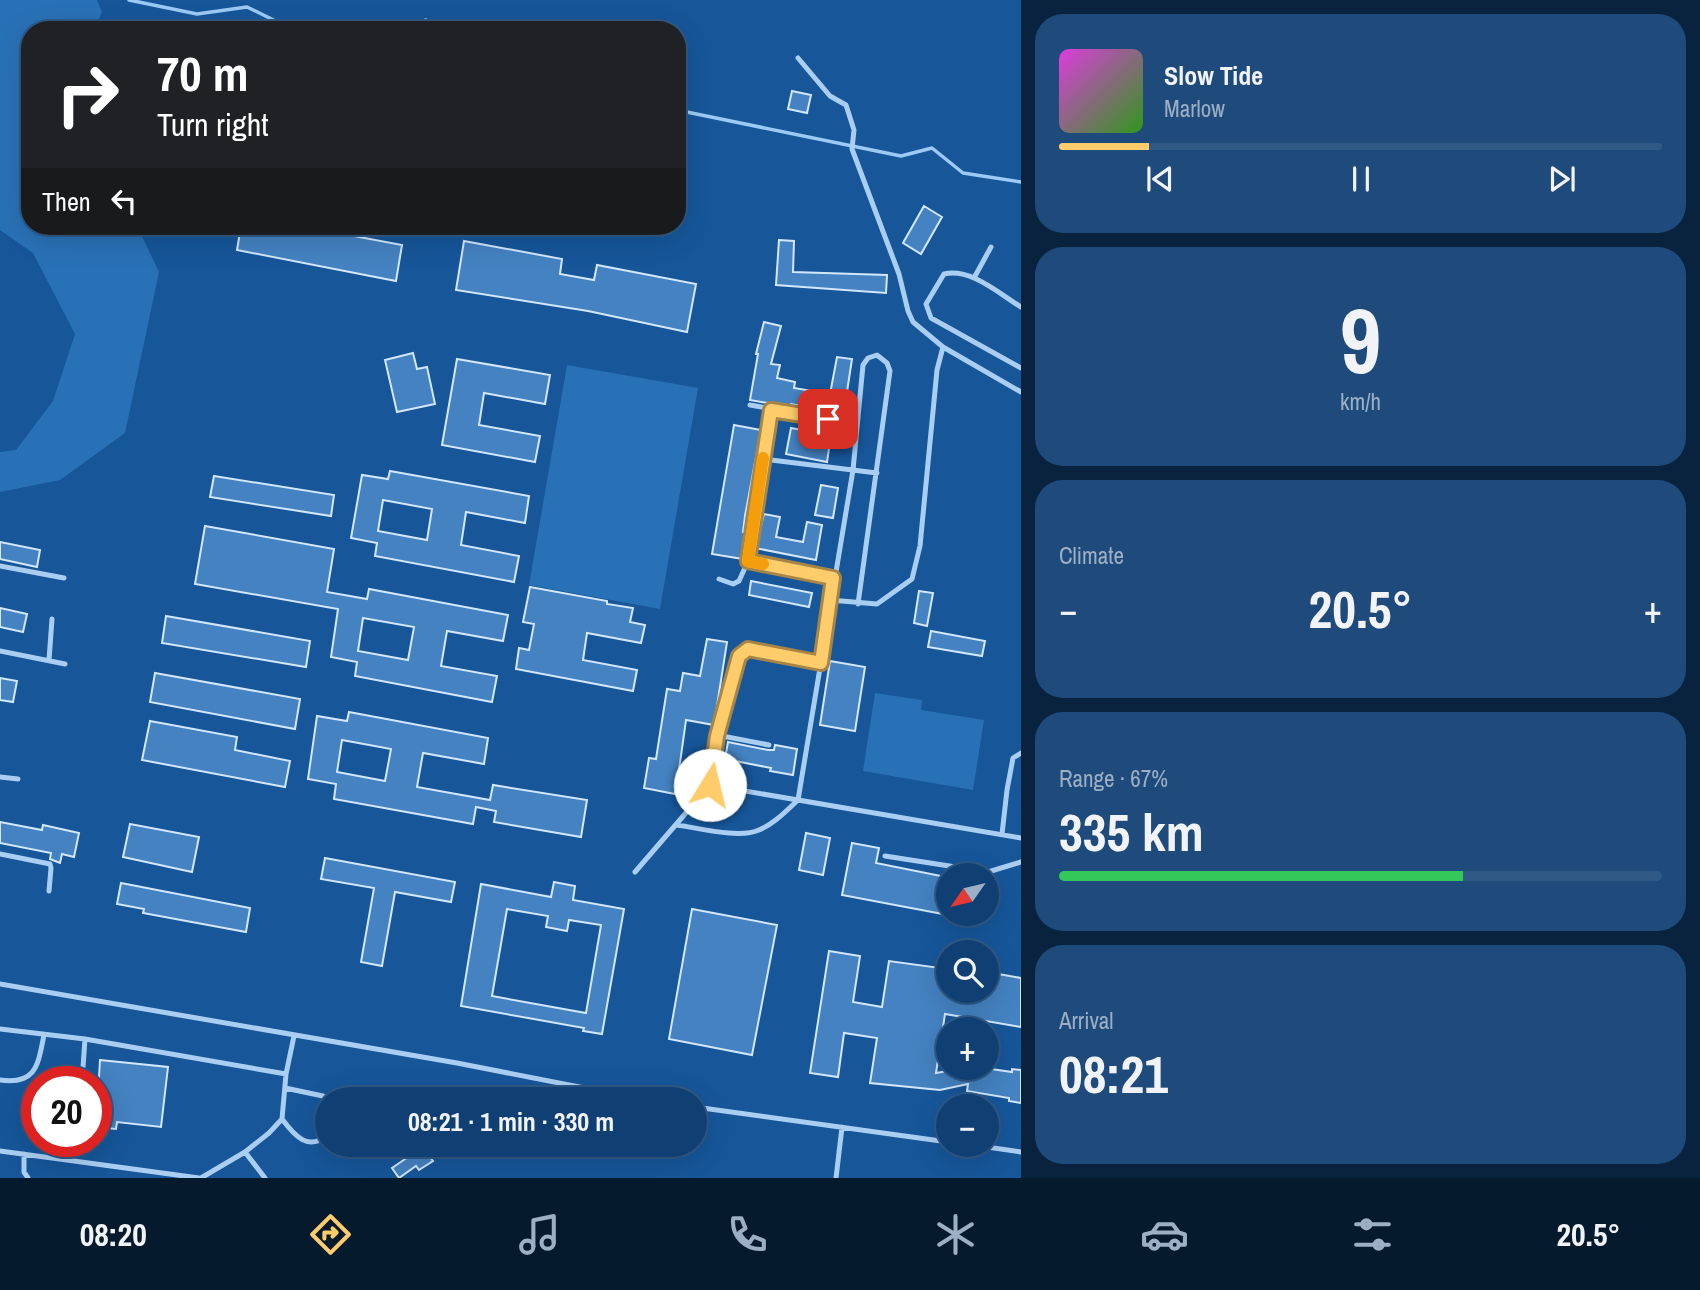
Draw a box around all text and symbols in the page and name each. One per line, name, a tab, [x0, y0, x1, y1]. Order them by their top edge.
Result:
text: 70 m	[157, 40, 249, 106]
icon: right	[42, 49, 133, 140]
text: Slow Tide	[1164, 58, 1263, 93]
text: Marlow	[1164, 93, 1225, 124]
text: Turn right	[157, 103, 269, 146]
icon: previous	[1141, 160, 1179, 198]
icon: pause	[1342, 160, 1380, 198]
icon: next	[1543, 160, 1581, 198]
icon: left	[105, 182, 143, 220]
text: Then	[42, 184, 91, 219]
text: 9	[1340, 279, 1381, 401]
text: km/h	[1340, 386, 1381, 417]
pin	[798, 389, 858, 449]
icon: arrive	[809, 400, 847, 438]
text: Climate	[1059, 540, 1124, 571]
text: 20.5°	[1309, 574, 1412, 644]
text: −	[1059, 584, 1077, 635]
text: +	[1644, 584, 1662, 635]
position arrow	[673, 748, 747, 822]
text: Range · 67%	[1059, 763, 1168, 794]
text: 335 km	[1059, 797, 1204, 867]
north arrow	[936, 863, 999, 926]
map controls	[936, 863, 999, 1157]
button: search	[936, 940, 999, 1003]
text: Arrival	[1059, 1005, 1114, 1036]
button: +	[936, 1017, 999, 1080]
text: 08:21	[1059, 1039, 1168, 1109]
speed limit sign: 20	[21, 1066, 112, 1157]
button: −	[936, 1094, 999, 1157]
text: 08:21 · 1 min · 330 m	[408, 1104, 614, 1139]
icon: directions	[306, 1210, 355, 1259]
icon: music	[515, 1210, 564, 1259]
icon: phone	[723, 1210, 772, 1259]
icon: climate	[931, 1210, 980, 1259]
icon: car	[1140, 1210, 1189, 1259]
icon: filters	[1348, 1210, 1397, 1259]
text: 08:20	[80, 1213, 147, 1256]
text: 20.5°	[1556, 1213, 1620, 1256]

